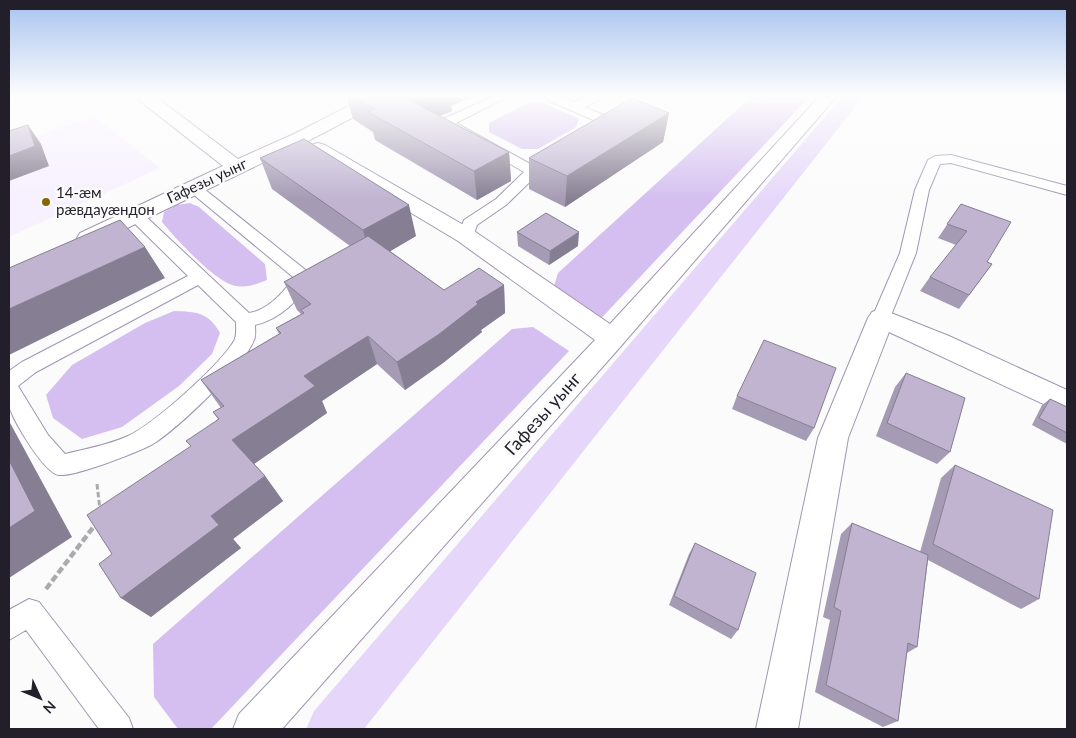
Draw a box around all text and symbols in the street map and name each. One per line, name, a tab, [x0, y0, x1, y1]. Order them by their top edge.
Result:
street label: Гафезы уынг	[164, 154, 250, 207]
place label: 14-æм рӕвдауӕндон	[56, 183, 155, 218]
marker: 14-æм рӕвдауӕндон	[40, 196, 52, 208]
street label: Гафезы уынг	[499, 367, 585, 459]
north arrow	[15, 673, 65, 723]
text: N	[40, 698, 60, 717]

